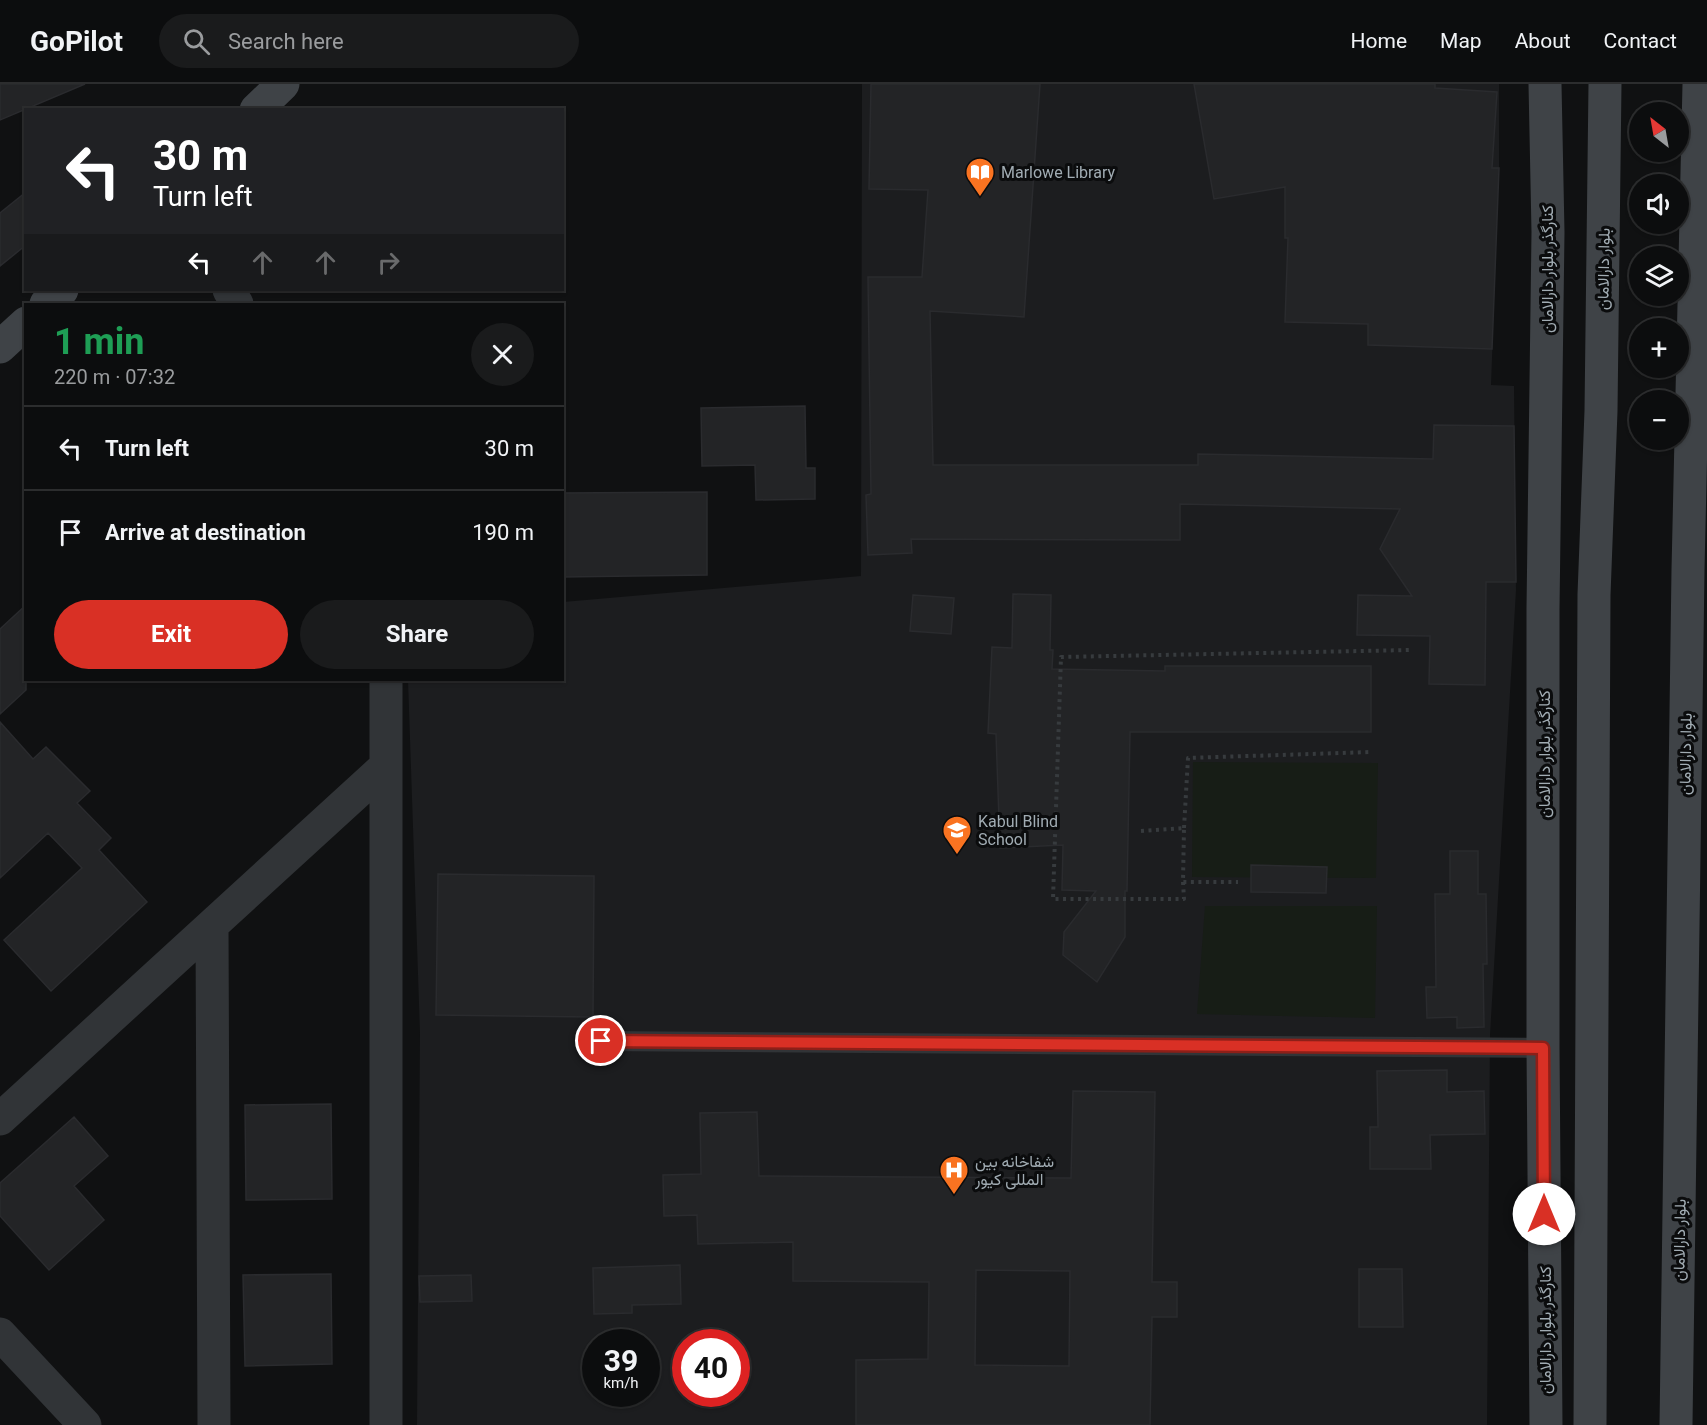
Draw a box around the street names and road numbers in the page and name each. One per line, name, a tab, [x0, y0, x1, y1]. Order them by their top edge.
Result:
street label: کنارگذر بلوار دارالامان	[1538, 205, 1558, 333]
street label: بلوار دارالامان	[1593, 228, 1615, 310]
street label: کنارگذر بلوار دارالامان	[1535, 690, 1555, 818]
street label: بلوار دارالامان	[1675, 713, 1697, 795]
street label: بلوار دارالامان	[1669, 1199, 1691, 1281]
street label: کنارگذر بلوار دارالامان	[1536, 1266, 1556, 1394]

